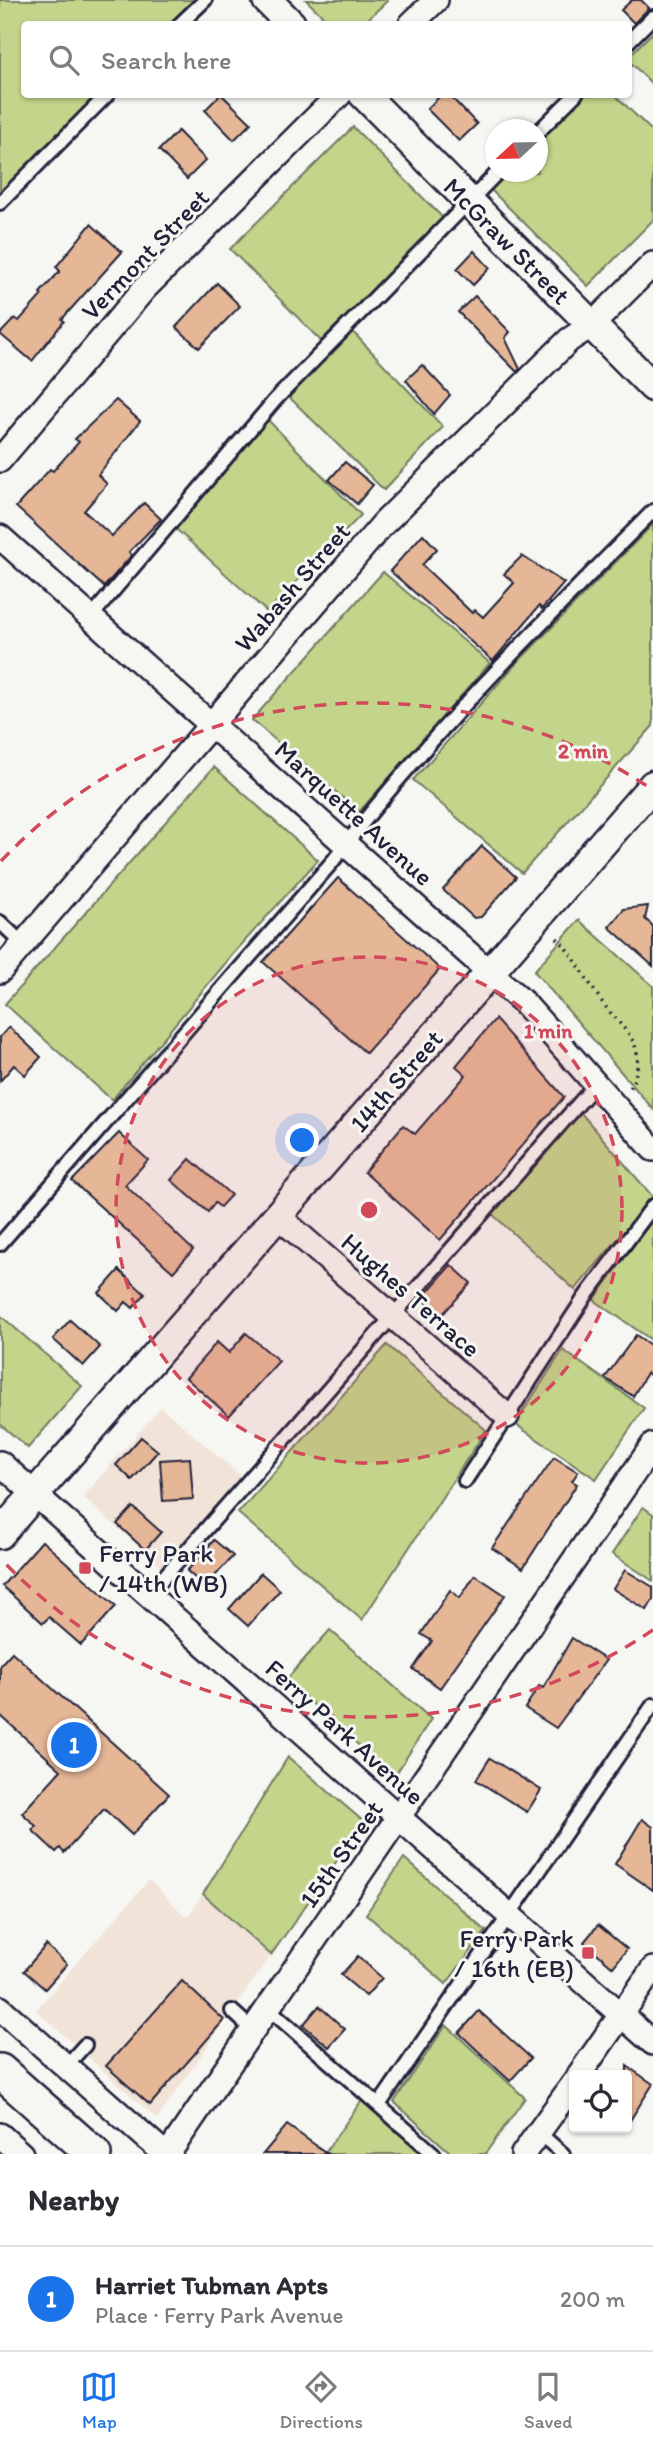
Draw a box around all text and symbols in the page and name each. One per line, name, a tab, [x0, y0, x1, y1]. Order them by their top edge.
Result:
search box	[21, 21, 632, 98]
icon: search	[45, 41, 83, 79]
text: Search here	[101, 44, 231, 76]
north arrow	[485, 119, 548, 182]
street label: McGraw Street	[437, 171, 577, 311]
street label: Vermont Street	[74, 181, 216, 327]
street label: Wabash Street	[227, 516, 357, 658]
street label: Marquette Avenue	[268, 733, 440, 893]
text: 2 min	[558, 738, 609, 763]
text: 1 min	[524, 1018, 573, 1043]
street label: 14th Street	[343, 1023, 450, 1139]
your location	[285, 1123, 319, 1157]
centre of rings	[357, 1198, 381, 1222]
street label: Hughes Terrace	[335, 1226, 487, 1364]
place label: Ferry Park / 14th (WB)	[99, 1537, 228, 1599]
marker: Ferry Park / 14th (WB)	[77, 1560, 93, 1576]
street label: Ferry Park Avenue	[259, 1652, 431, 1812]
pin: 1	[51, 1719, 97, 1771]
street label: 15th Street	[292, 1794, 390, 1914]
place label: Ferry Park / 16th (EB)	[454, 1922, 574, 1984]
marker: Ferry Park / 16th (EB)	[580, 1945, 596, 1961]
map controls	[569, 2070, 632, 2133]
button: locate	[569, 2070, 632, 2133]
text: Nearby	[28, 2181, 119, 2218]
text: Harriet Tubman Apts	[95, 2269, 328, 2301]
text: 1	[46, 2285, 56, 2313]
text: 200 m	[560, 2285, 625, 2313]
text: Place · Ferry Park Avenue	[95, 2301, 343, 2329]
tab: Map	[80, 2368, 118, 2433]
tab: Directions	[279, 2368, 363, 2433]
tab: Saved	[524, 2368, 572, 2433]

